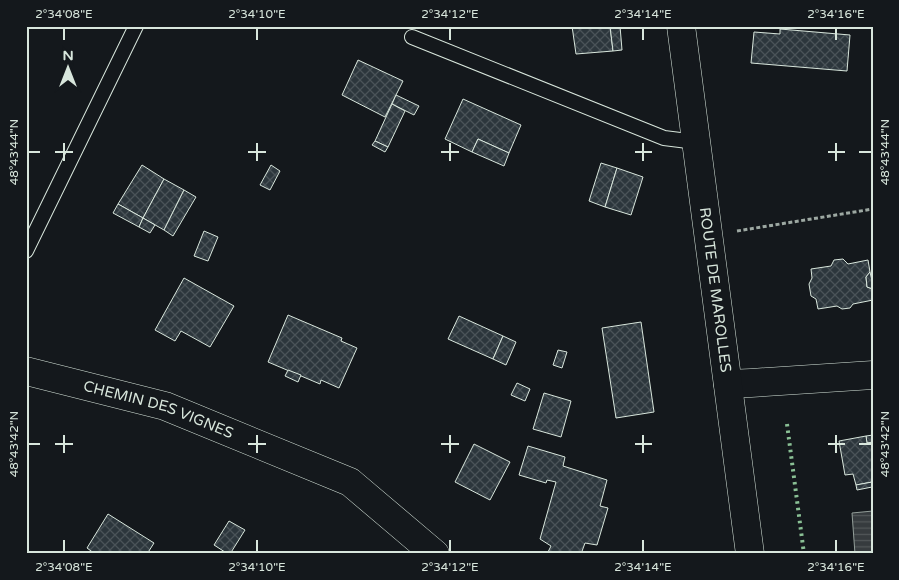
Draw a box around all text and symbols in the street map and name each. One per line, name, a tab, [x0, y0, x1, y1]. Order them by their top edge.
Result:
text: 2°34'08"E	[35, 7, 93, 21]
text: 2°34'10"E	[228, 7, 286, 21]
text: 2°34'12"E	[421, 7, 479, 21]
text: 2°34'14"E	[614, 7, 672, 21]
text: 2°34'16"E	[807, 7, 865, 21]
north arrow	[42, 42, 92, 92]
text: N	[62, 47, 74, 64]
text: 48°43'44"N	[7, 119, 21, 185]
text: 48°43'44"N	[878, 119, 892, 185]
street label: ROUTE DE MAROLLES	[696, 206, 735, 373]
street label: CHEMIN DES VIGNES	[81, 377, 236, 442]
text: 48°43'42"N	[7, 411, 21, 477]
text: 48°43'42"N	[878, 411, 892, 477]
text: 2°34'08"E	[35, 560, 93, 574]
text: 2°34'10"E	[228, 560, 286, 574]
text: 2°34'12"E	[421, 560, 479, 574]
text: 2°34'14"E	[614, 560, 672, 574]
text: 2°34'16"E	[807, 560, 865, 574]

